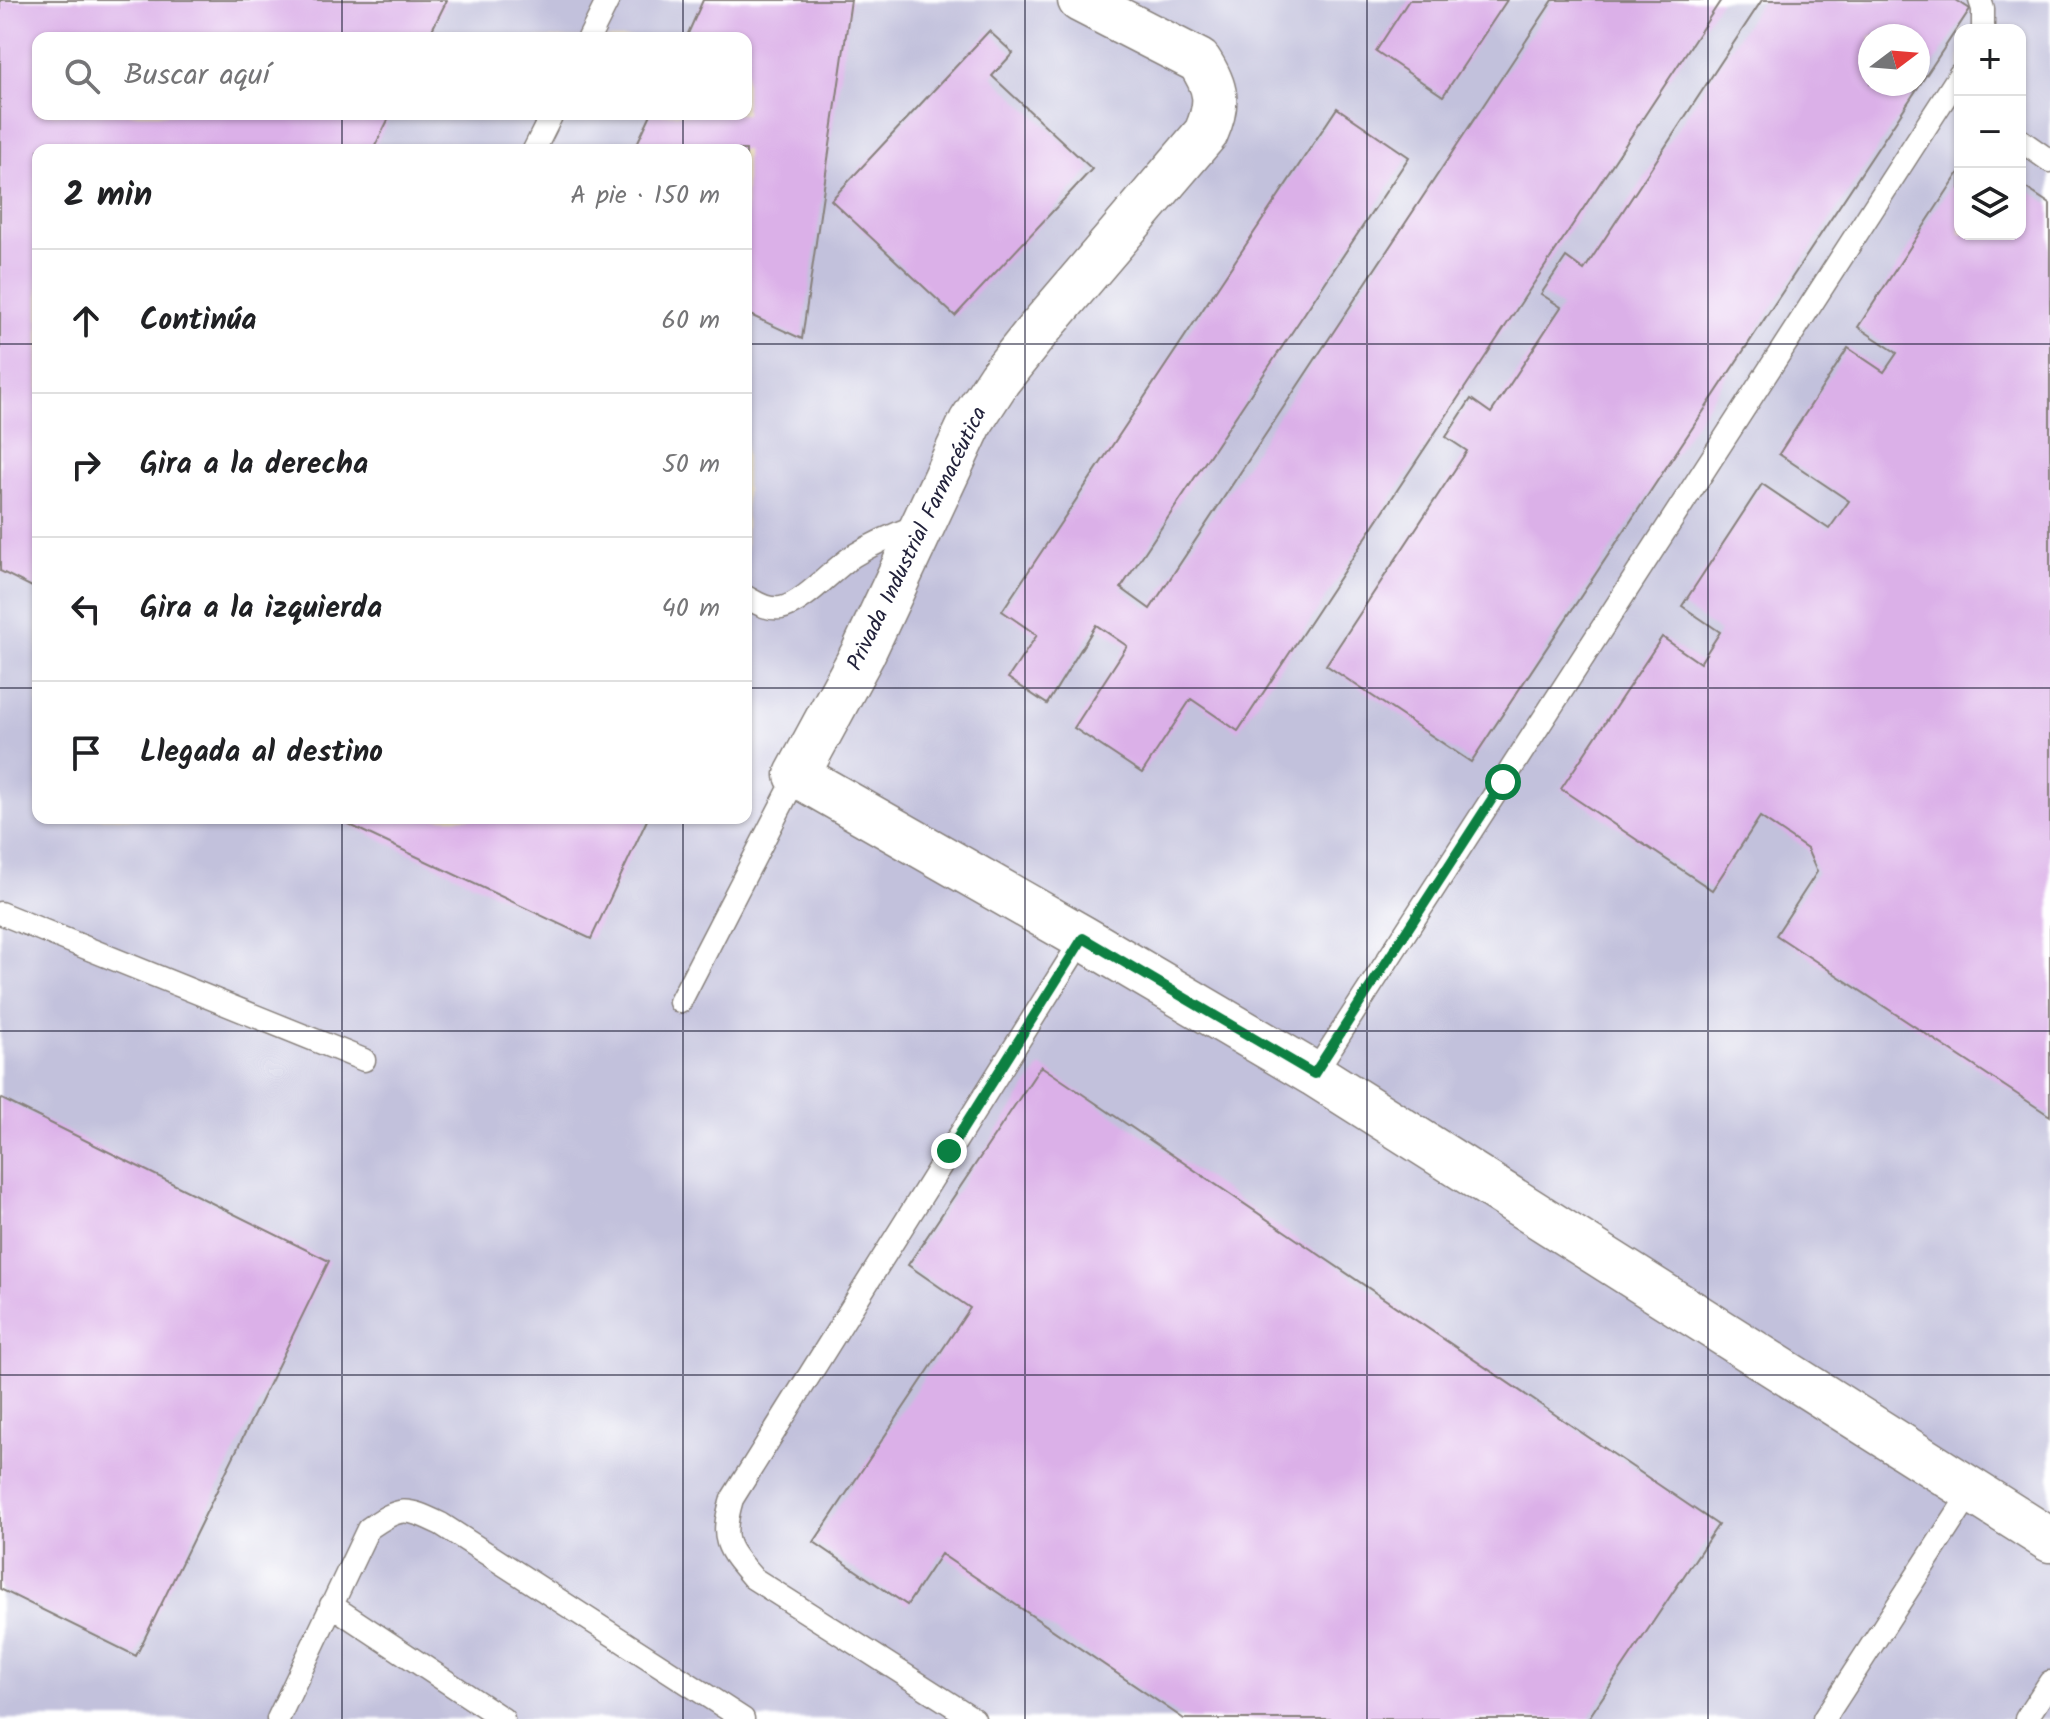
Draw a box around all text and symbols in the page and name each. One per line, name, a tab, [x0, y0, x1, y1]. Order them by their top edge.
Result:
north arrow	[1858, 24, 1930, 96]
map controls	[1954, 24, 2026, 240]
button: +	[1954, 24, 2026, 96]
search box	[32, 32, 752, 120]
text: Buscar aquí	[124, 52, 270, 100]
icon: search	[60, 54, 104, 98]
button: −	[1954, 96, 2026, 168]
button: layers	[1954, 168, 2026, 240]
text: 2 min	[64, 169, 152, 223]
text: A pie · 150 m	[570, 175, 720, 217]
text: Continúa	[140, 297, 256, 345]
icon: ahead	[64, 299, 108, 343]
text: 60 m	[661, 300, 720, 342]
street label: Privada Industrial Farmacéutica	[839, 401, 997, 677]
text: Gira a la derecha	[140, 441, 368, 489]
icon: right	[64, 443, 108, 487]
text: 50 m	[662, 444, 720, 486]
text: Gira a la izquierda	[140, 585, 382, 633]
icon: left	[64, 587, 108, 631]
text: 40 m	[662, 588, 720, 630]
text: Llegada al destino	[140, 729, 383, 777]
icon: arrive	[64, 731, 108, 775]
route start	[1485, 764, 1521, 800]
route end	[931, 1133, 967, 1169]

